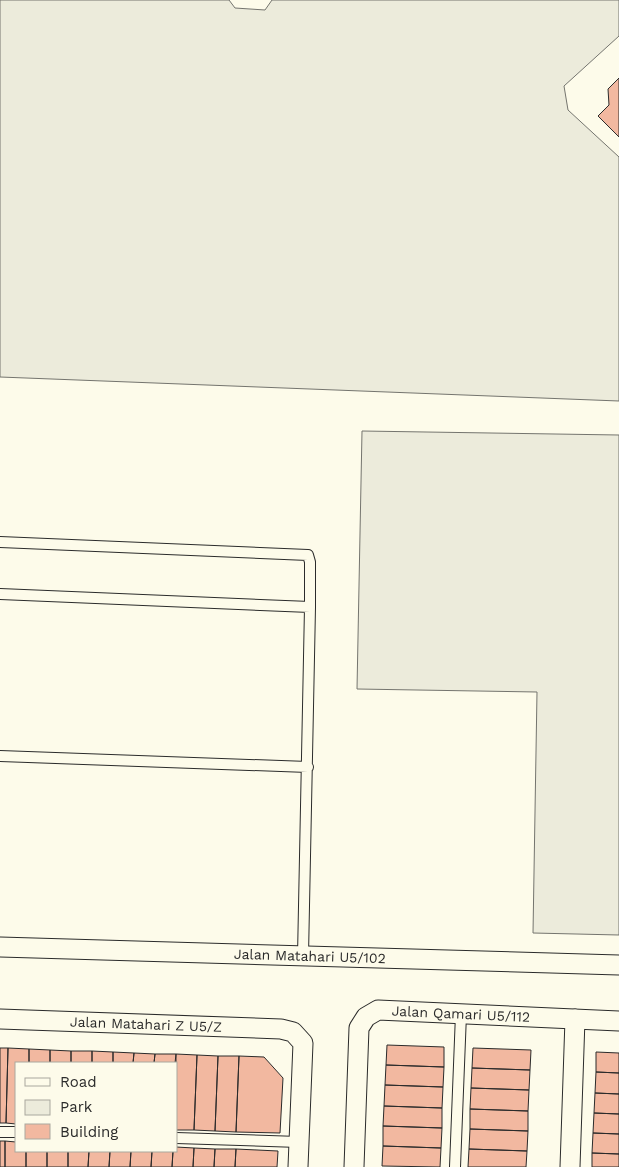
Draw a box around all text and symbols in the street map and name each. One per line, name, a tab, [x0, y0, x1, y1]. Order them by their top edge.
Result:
street label: Jalan Matahari U5/102	[234, 946, 386, 966]
street label: Jalan Qamari U5/112	[391, 1003, 530, 1025]
street label: Jalan Matahari Z U5/Z	[70, 1013, 222, 1035]
legend	[15, 1062, 178, 1152]
text: Road	[60, 1073, 97, 1091]
text: Park	[60, 1098, 93, 1116]
text: Building	[60, 1123, 118, 1141]

